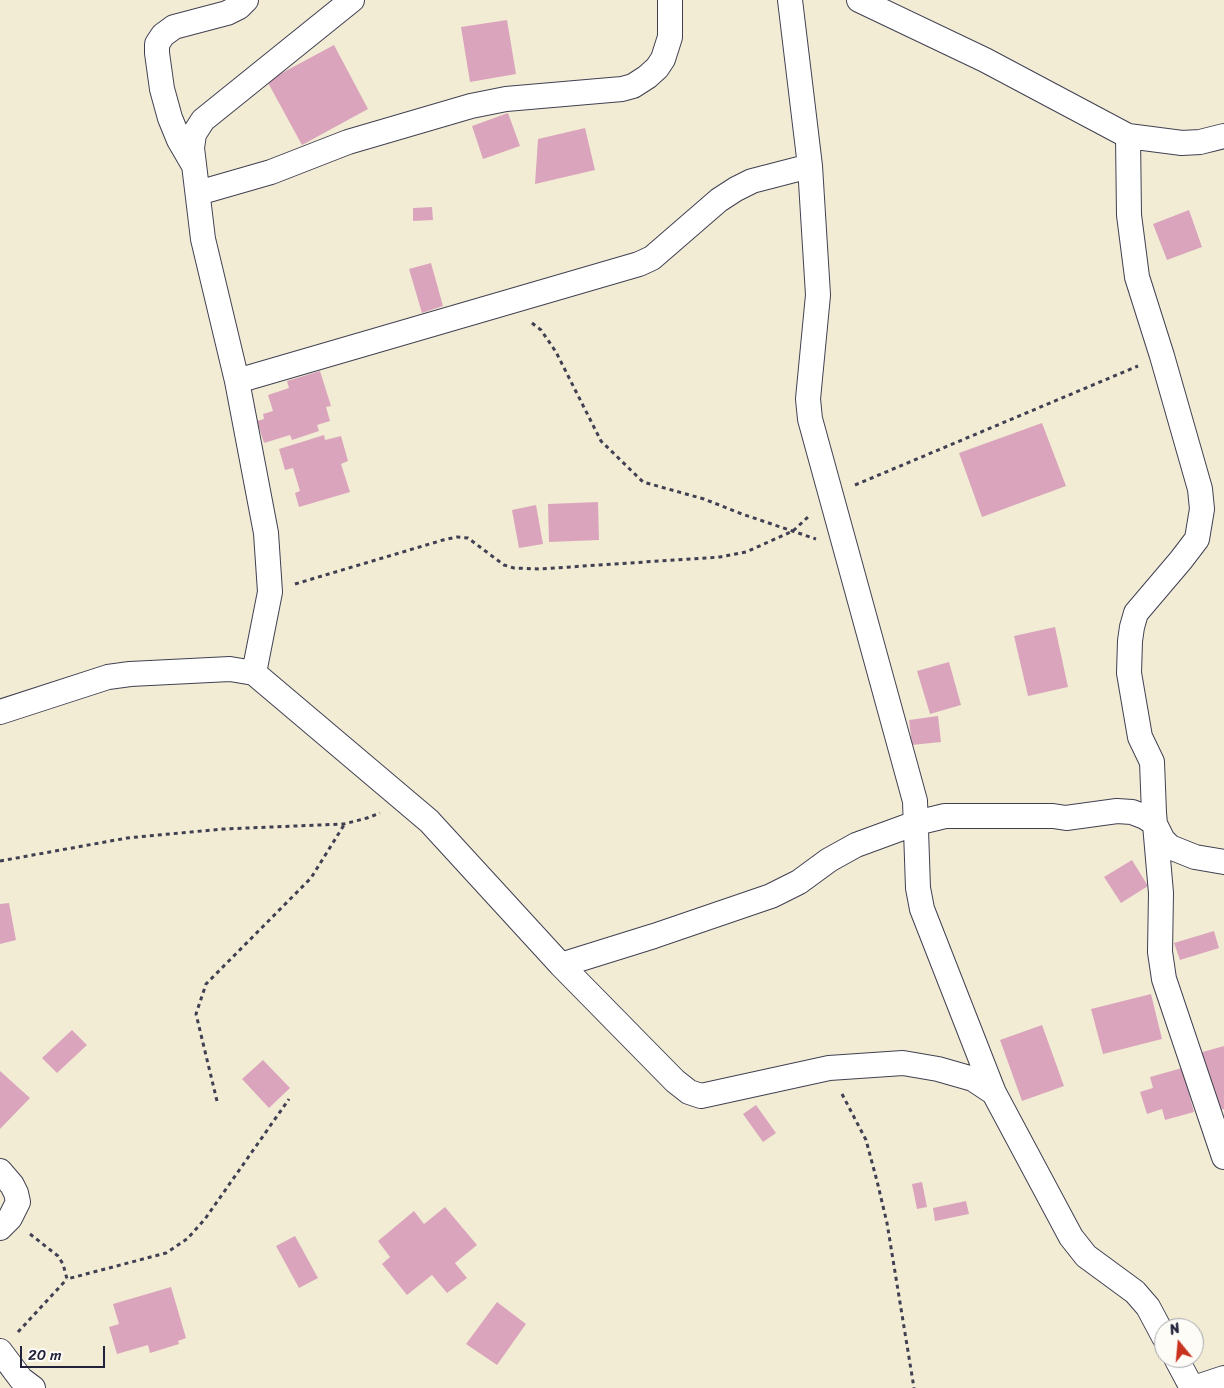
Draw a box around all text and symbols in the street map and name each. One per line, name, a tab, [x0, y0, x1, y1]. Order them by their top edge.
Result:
text: N	[1166, 1316, 1183, 1343]
north arrow	[1154, 1318, 1204, 1368]
scale bar	[22, 1336, 108, 1368]
text: 20 m	[28, 1342, 62, 1368]

